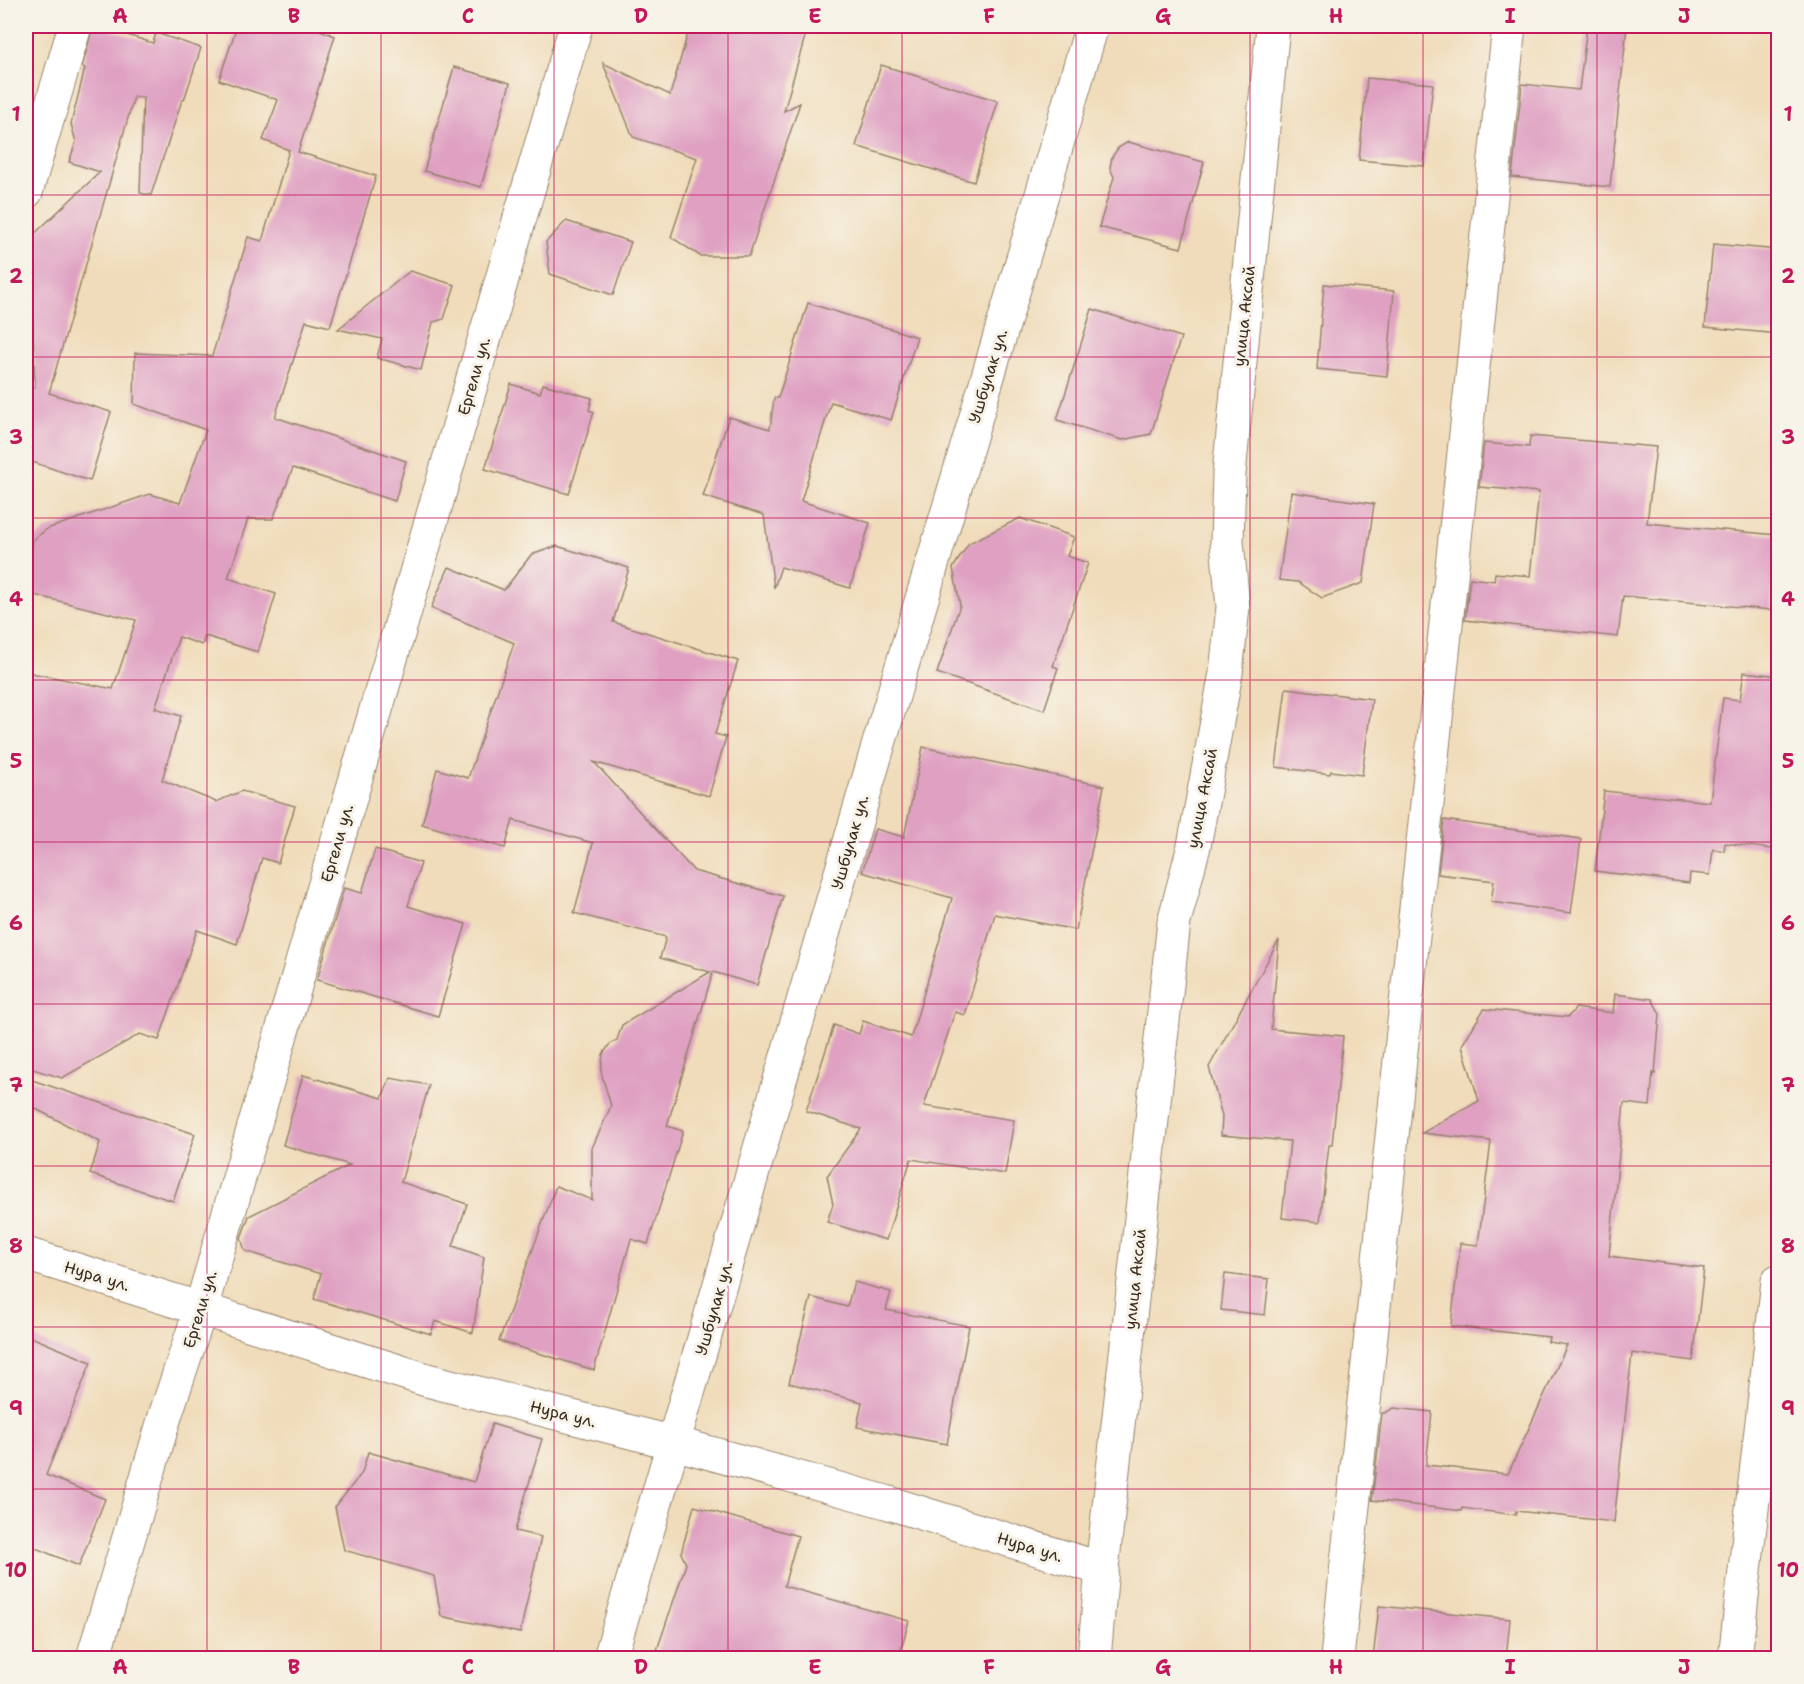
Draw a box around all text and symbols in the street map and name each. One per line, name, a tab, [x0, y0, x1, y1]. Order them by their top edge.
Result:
text: A	[112, 3, 128, 29]
text: B	[288, 3, 300, 29]
text: C	[462, 3, 474, 29]
text: D	[634, 3, 648, 29]
text: E	[808, 3, 822, 29]
text: F	[983, 3, 995, 29]
text: G	[1155, 3, 1171, 29]
text: H	[1329, 3, 1343, 29]
text: I	[1504, 3, 1516, 29]
text: J	[1678, 3, 1691, 29]
text: 1	[11, 101, 21, 127]
text: 1	[1783, 101, 1793, 127]
text: 2	[9, 263, 23, 289]
text: 2	[1781, 263, 1795, 289]
street label: улица Аксай	[1228, 264, 1260, 368]
street label: Ушбулак ул.	[964, 326, 1012, 426]
street label: Ергели ул.	[453, 334, 495, 418]
text: 3	[9, 424, 23, 450]
text: 3	[1781, 424, 1795, 450]
text: 4	[9, 586, 23, 612]
text: 4	[1781, 586, 1795, 612]
street label: улица Аксай	[1182, 746, 1222, 850]
text: 5	[10, 748, 22, 774]
text: 5	[1782, 748, 1794, 774]
street label: Ушбулак ул.	[826, 792, 874, 892]
street label: Ергели ул.	[316, 801, 358, 885]
text: 6	[9, 910, 23, 936]
text: 6	[1781, 910, 1795, 936]
text: 7	[9, 1072, 23, 1098]
text: 7	[1781, 1072, 1795, 1098]
street label: улица Аксай	[1119, 1227, 1151, 1331]
text: 8	[9, 1233, 23, 1259]
text: 8	[1781, 1233, 1795, 1259]
street label: Нура ул.	[62, 1256, 132, 1296]
street label: Ушбулак ул.	[690, 1258, 738, 1358]
street label: Ергели ул.	[178, 1267, 222, 1351]
text: 9	[9, 1395, 23, 1421]
text: 9	[1781, 1395, 1795, 1421]
street label: Нура ул.	[528, 1396, 598, 1432]
street label: Нура ул.	[995, 1527, 1065, 1567]
text: 10	[5, 1557, 27, 1583]
text: 10	[1777, 1557, 1799, 1583]
text: A	[112, 1654, 128, 1680]
text: B	[288, 1654, 300, 1680]
text: C	[462, 1654, 474, 1680]
text: D	[634, 1654, 648, 1680]
text: E	[808, 1654, 822, 1680]
text: F	[983, 1654, 995, 1680]
text: G	[1155, 1654, 1171, 1680]
text: H	[1329, 1654, 1343, 1680]
text: I	[1504, 1654, 1516, 1680]
text: J	[1678, 1654, 1691, 1680]

